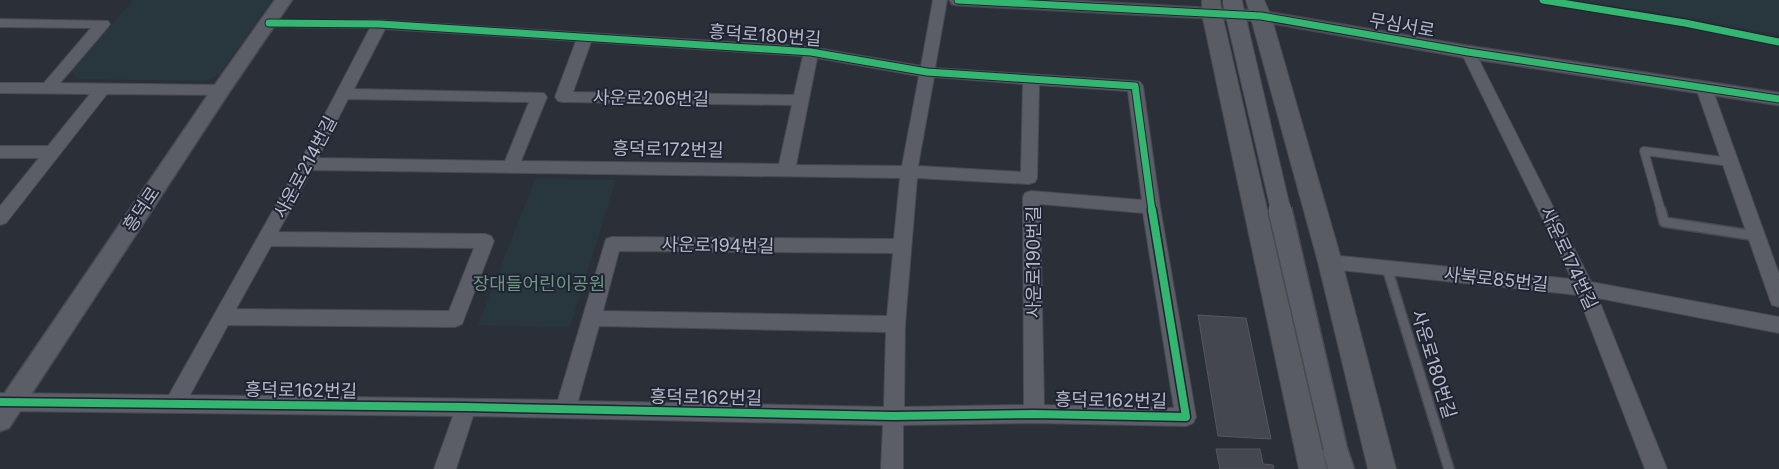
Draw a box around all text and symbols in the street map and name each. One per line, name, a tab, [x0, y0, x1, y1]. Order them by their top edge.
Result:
street label: 무심서로	[1368, 9, 1436, 41]
street label: 흥덕로180번길	[708, 21, 822, 49]
street label: 사운로206번길	[593, 86, 709, 110]
street label: 사운로214번길	[269, 112, 341, 222]
street label: 흥덕로172번길	[612, 138, 724, 160]
street label: 흥덕로	[118, 183, 164, 235]
street label: 사운로174번길	[1536, 203, 1602, 313]
street label: 사운로190번길	[1023, 206, 1044, 318]
street label: 사운로194번길	[661, 234, 775, 256]
street label: 사북로85번길	[1443, 263, 1549, 295]
park label: 장대들어린이공원	[473, 273, 605, 294]
street label: 사운로180번길	[1407, 307, 1461, 421]
street label: 흥덕로162번길	[245, 379, 357, 401]
street label: 흥덕로162번길	[650, 386, 762, 408]
street label: 흥덕로162번길	[1055, 389, 1167, 411]

